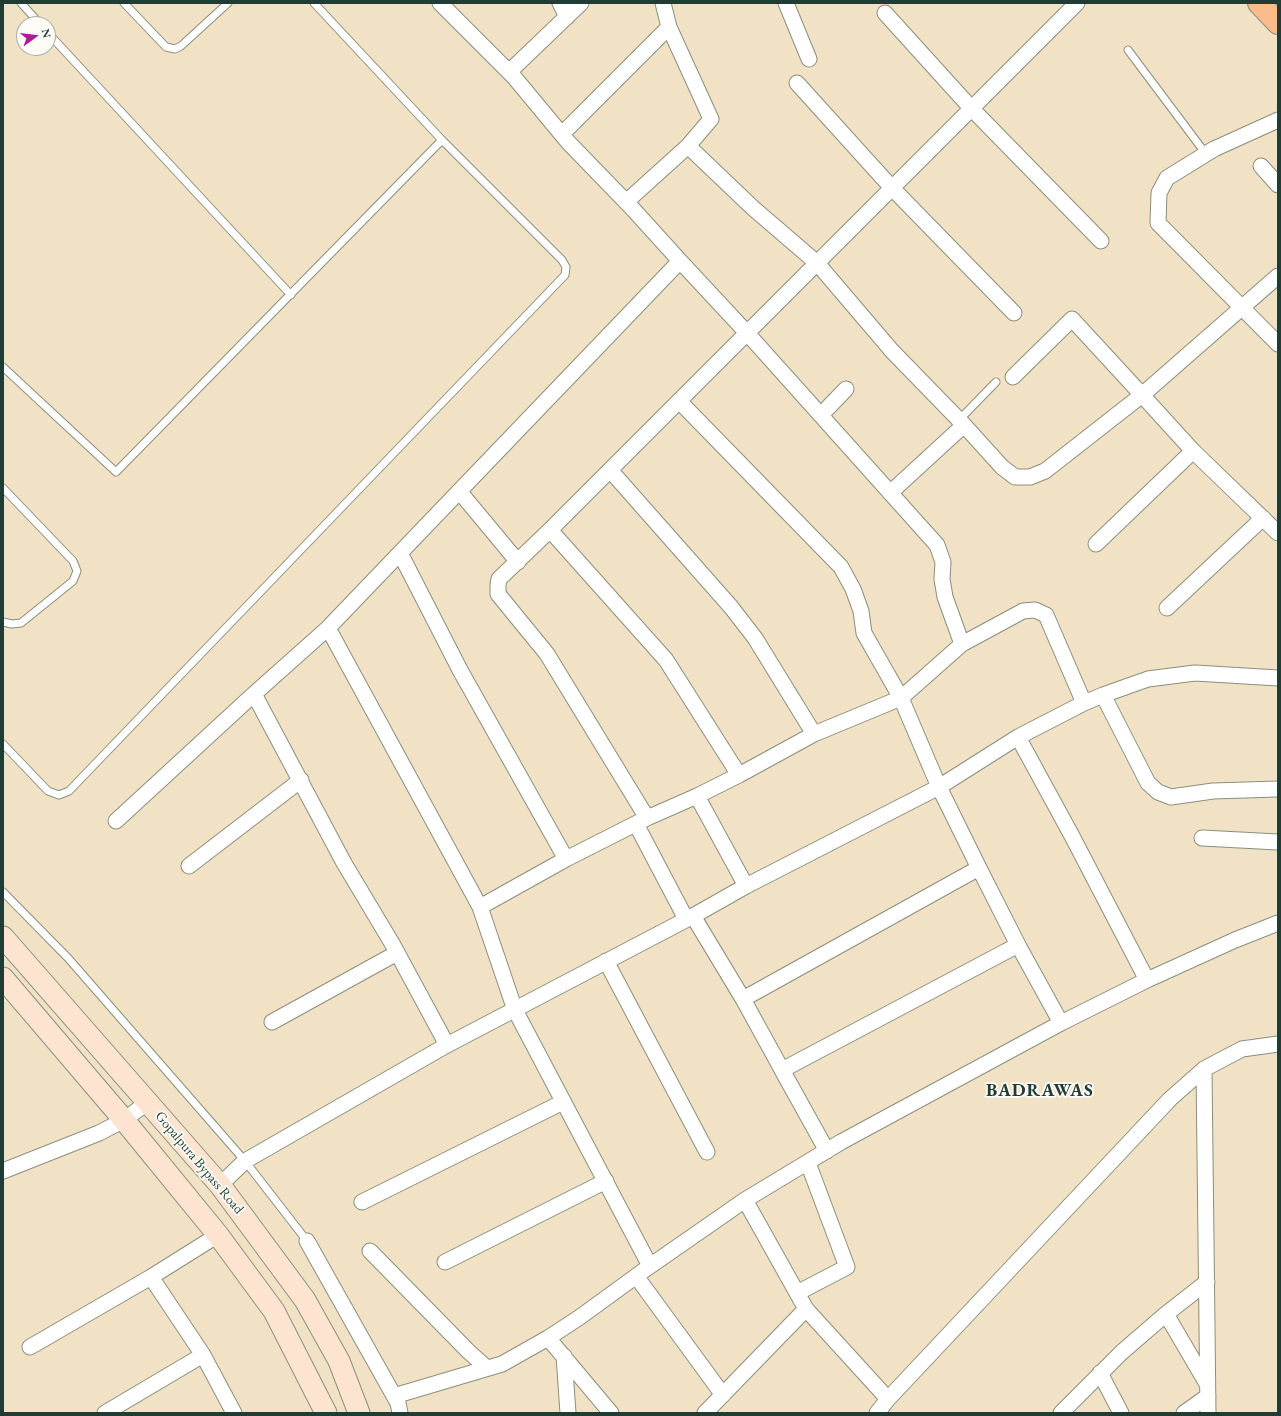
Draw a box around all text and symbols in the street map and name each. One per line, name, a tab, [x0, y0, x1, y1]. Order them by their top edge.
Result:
north arrow	[16, 16, 56, 56]
text: N	[39, 27, 55, 39]
district label: BADRAWAS	[986, 1080, 1094, 1102]
street label: Gopalpura Bypass Road	[151, 1108, 247, 1218]

